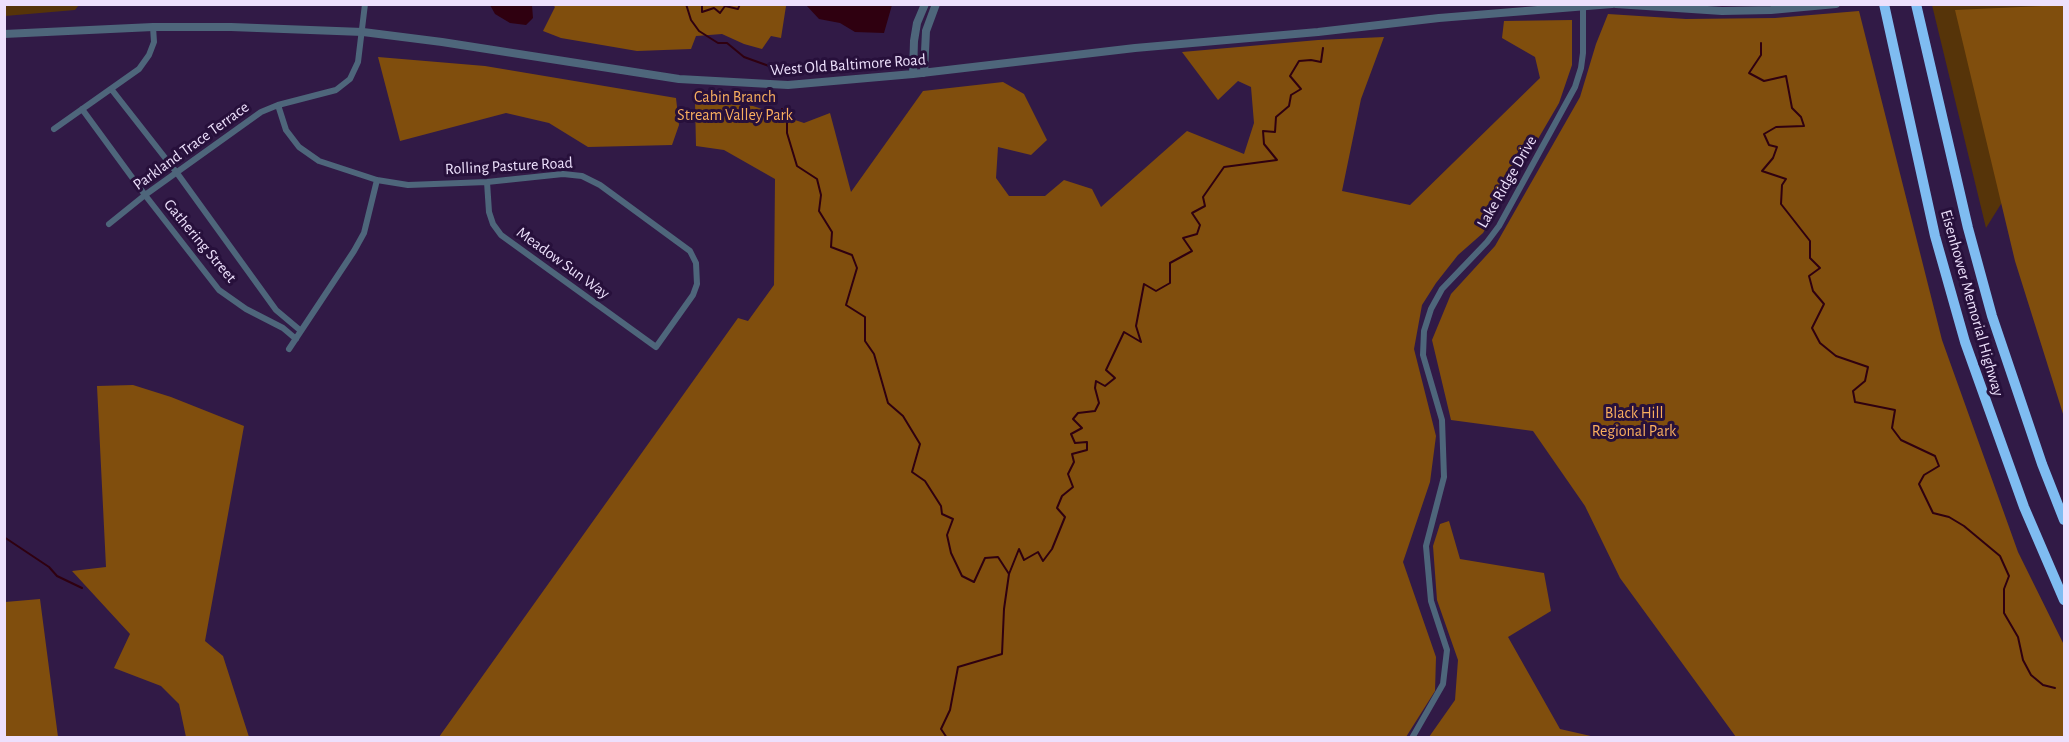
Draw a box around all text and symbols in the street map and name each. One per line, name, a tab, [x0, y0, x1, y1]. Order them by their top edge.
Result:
street label: West Old Baltimore Road	[769, 50, 927, 80]
park label: Cabin Branch Stream Valley Park	[677, 87, 793, 125]
street label: Parkland Trace Terrace	[129, 97, 253, 195]
street label: Lake Ridge Drive	[1473, 132, 1541, 232]
street label: Rolling Pasture Road	[445, 153, 573, 179]
street label: Gathering Street	[160, 195, 240, 287]
street label: Eisenhower Memorial Highway	[1936, 207, 2008, 399]
street label: Meadow Sun Way	[513, 223, 613, 303]
park label: Black Hill Regional Park	[1592, 403, 1676, 441]

